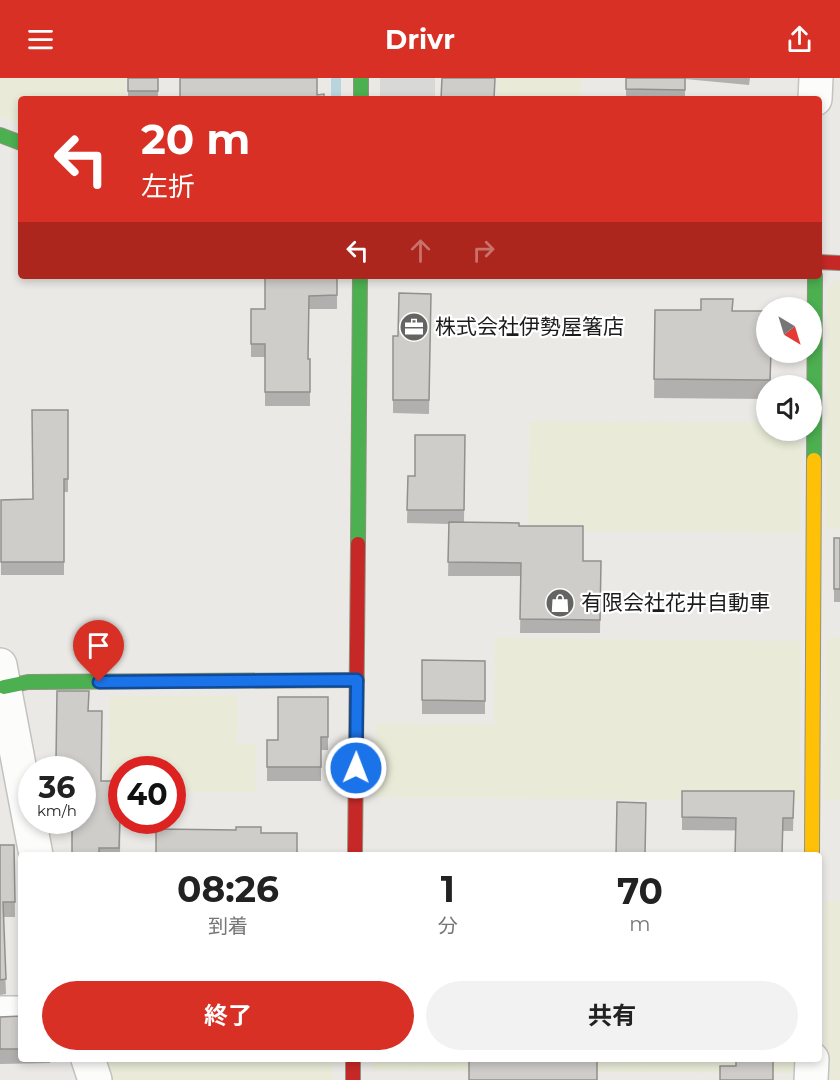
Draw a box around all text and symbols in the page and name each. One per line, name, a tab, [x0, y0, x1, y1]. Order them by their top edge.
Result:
icon: menu	[24, 23, 57, 56]
text: Drivr	[385, 23, 455, 56]
icon: share	[783, 23, 816, 56]
text: 20 m	[141, 113, 250, 165]
icon: left	[42, 120, 120, 198]
text: 左折	[141, 170, 195, 203]
icon: left	[341, 234, 374, 267]
icon: ahead	[404, 234, 437, 267]
icon: right	[467, 234, 500, 267]
north arrow	[756, 297, 822, 363]
map controls	[756, 297, 822, 441]
office icon: 株式会社伊勢屋箸店	[398, 311, 430, 343]
place label: 株式会社伊勢屋箸店	[435, 314, 624, 339]
button: sound	[756, 375, 822, 441]
shop icon: 有限会社花井自動車	[544, 587, 576, 619]
place label: 有限会社花井自動車	[581, 590, 770, 615]
pin	[73, 620, 124, 682]
icon: arrive	[82, 629, 115, 662]
position arrow	[324, 736, 388, 800]
speed limit sign: 40	[108, 756, 186, 834]
text: 36	[39, 769, 75, 806]
text: km/h	[37, 801, 77, 820]
text: 08:26	[177, 867, 279, 911]
text: 1	[441, 867, 455, 911]
text: 70	[617, 869, 663, 913]
text: m	[629, 912, 651, 936]
text: 到着	[208, 914, 248, 938]
text: 分	[438, 914, 458, 938]
button: 終了	[42, 981, 414, 1050]
button: 共有	[426, 981, 798, 1050]

